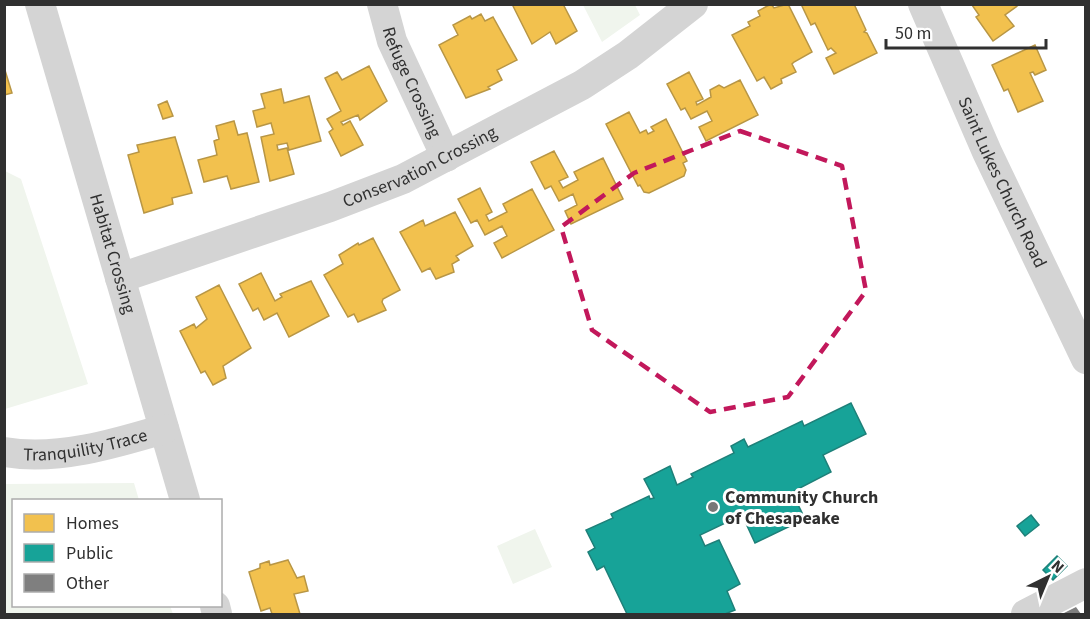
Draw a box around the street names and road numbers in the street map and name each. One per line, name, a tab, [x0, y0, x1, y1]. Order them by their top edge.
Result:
street label: Refuge Crossing	[376, 24, 447, 142]
street label: Saint Lukes Church Road	[952, 93, 1053, 272]
street label: Conservation Crossing	[339, 120, 501, 214]
street label: Habitat Crossing	[83, 191, 142, 317]
street label: Tranquility Trace	[23, 423, 150, 468]

